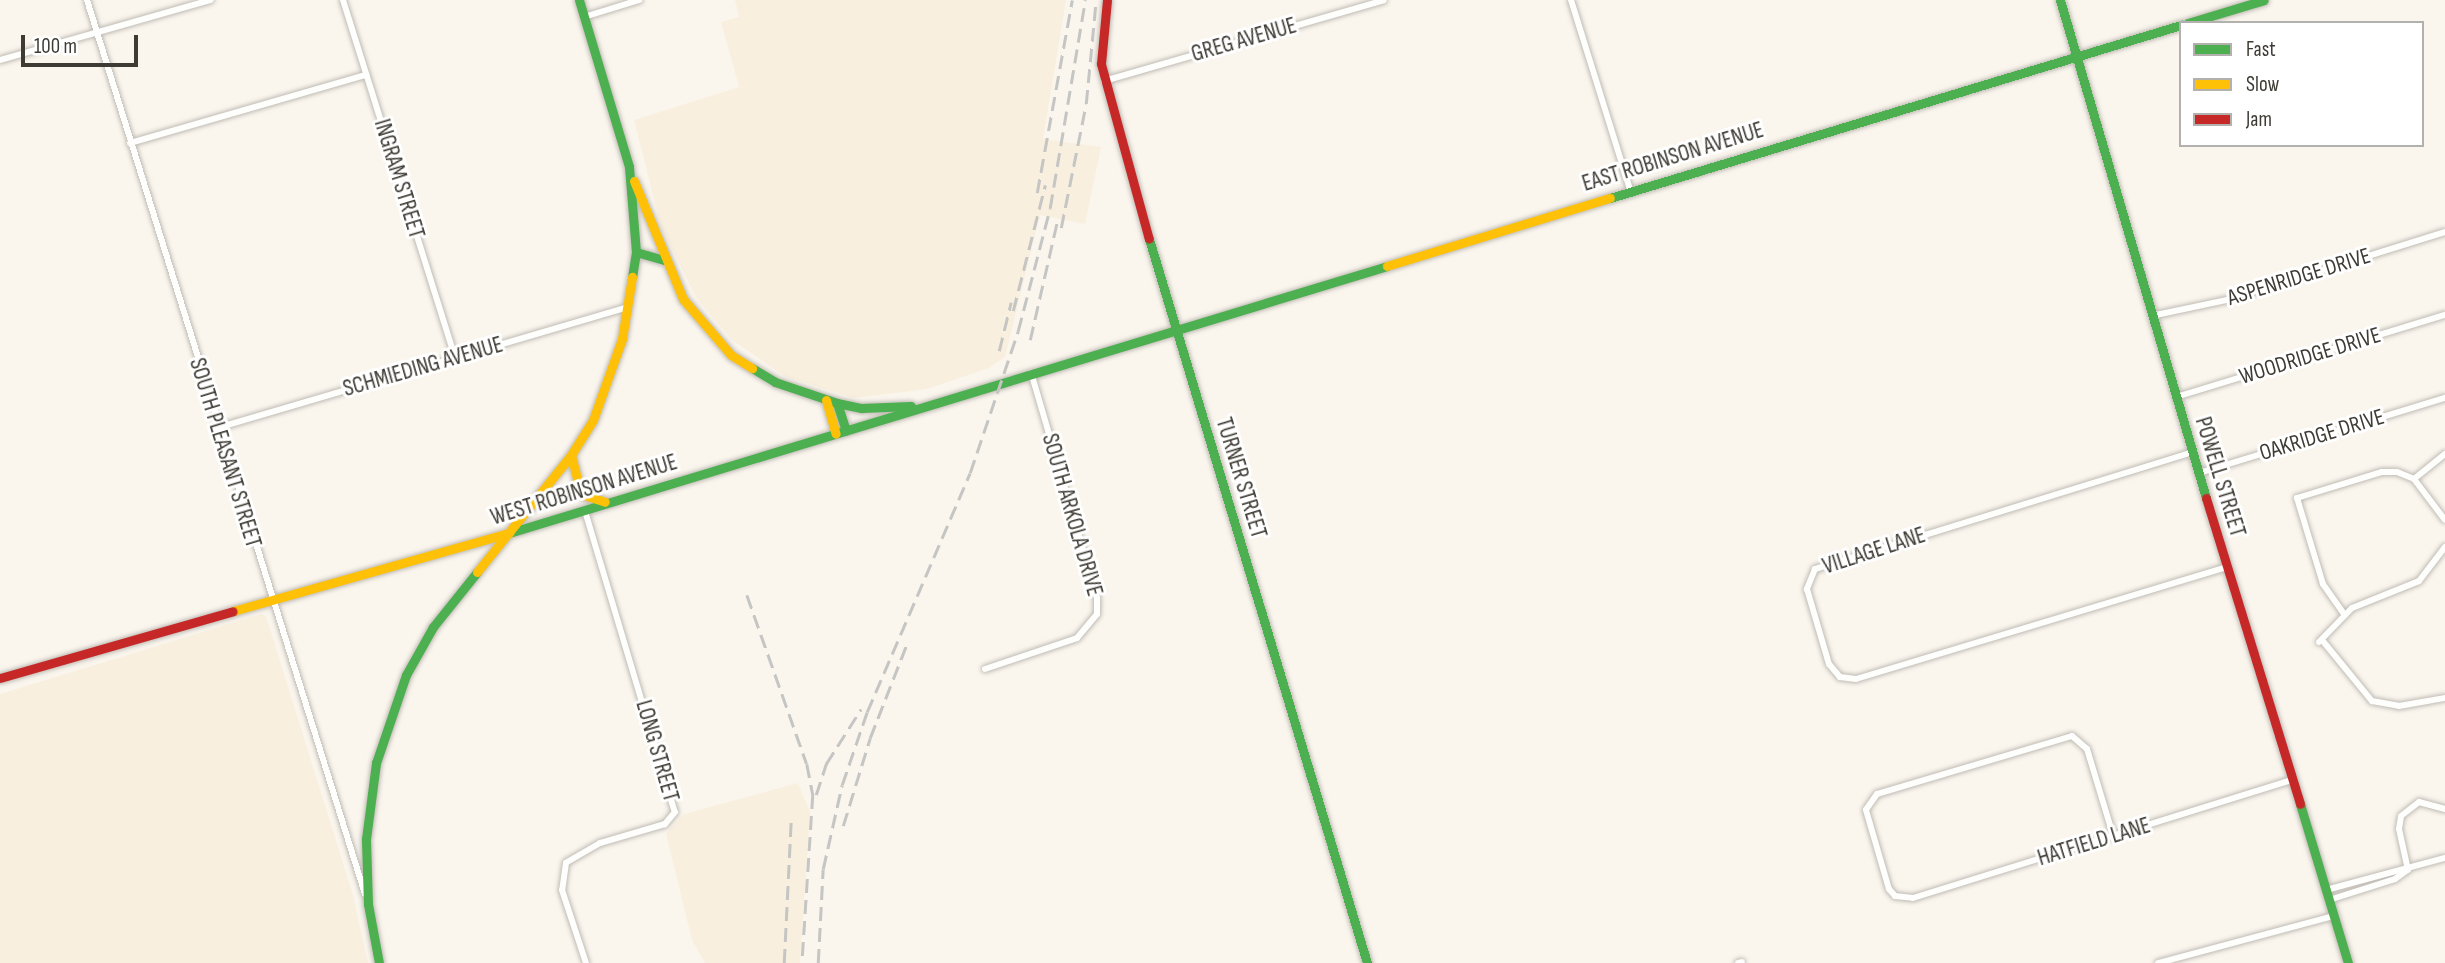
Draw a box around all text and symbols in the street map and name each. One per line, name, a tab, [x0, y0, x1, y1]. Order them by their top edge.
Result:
street label: GREG AVENUE	[1188, 12, 1300, 68]
scale bar	[24, 21, 142, 65]
legend	[2179, 21, 2424, 147]
text: 100 m	[34, 34, 77, 59]
text: Fast	[2246, 37, 2276, 62]
text: Slow	[2246, 72, 2279, 97]
text: Jam	[2246, 107, 2272, 132]
street label: INGRAM STREET	[368, 116, 430, 242]
street label: EAST ROBINSON AVENUE	[1579, 116, 1767, 198]
street label: ASPENRIDGE DRIVE	[2224, 242, 2374, 312]
street label: WOODRIDGE DRIVE	[2236, 321, 2384, 391]
street label: SCHMIEDING AVENUE	[340, 331, 506, 403]
street label: SOUTH PLEASANT STREET	[183, 355, 267, 551]
street label: OAKRIDGE DRIVE	[2256, 403, 2388, 467]
street label: TURNER STREET	[1210, 414, 1272, 542]
street label: POWELL STREET	[2189, 414, 2251, 540]
street label: SOUTH ARKOLA DRIVE	[1036, 431, 1108, 599]
street label: WEST ROBINSON AVENUE	[487, 448, 681, 532]
street label: VILLAGE LANE	[1819, 521, 1929, 581]
street label: LONG STREET	[629, 697, 685, 805]
street label: HATFIELD LANE	[2034, 812, 2154, 872]

